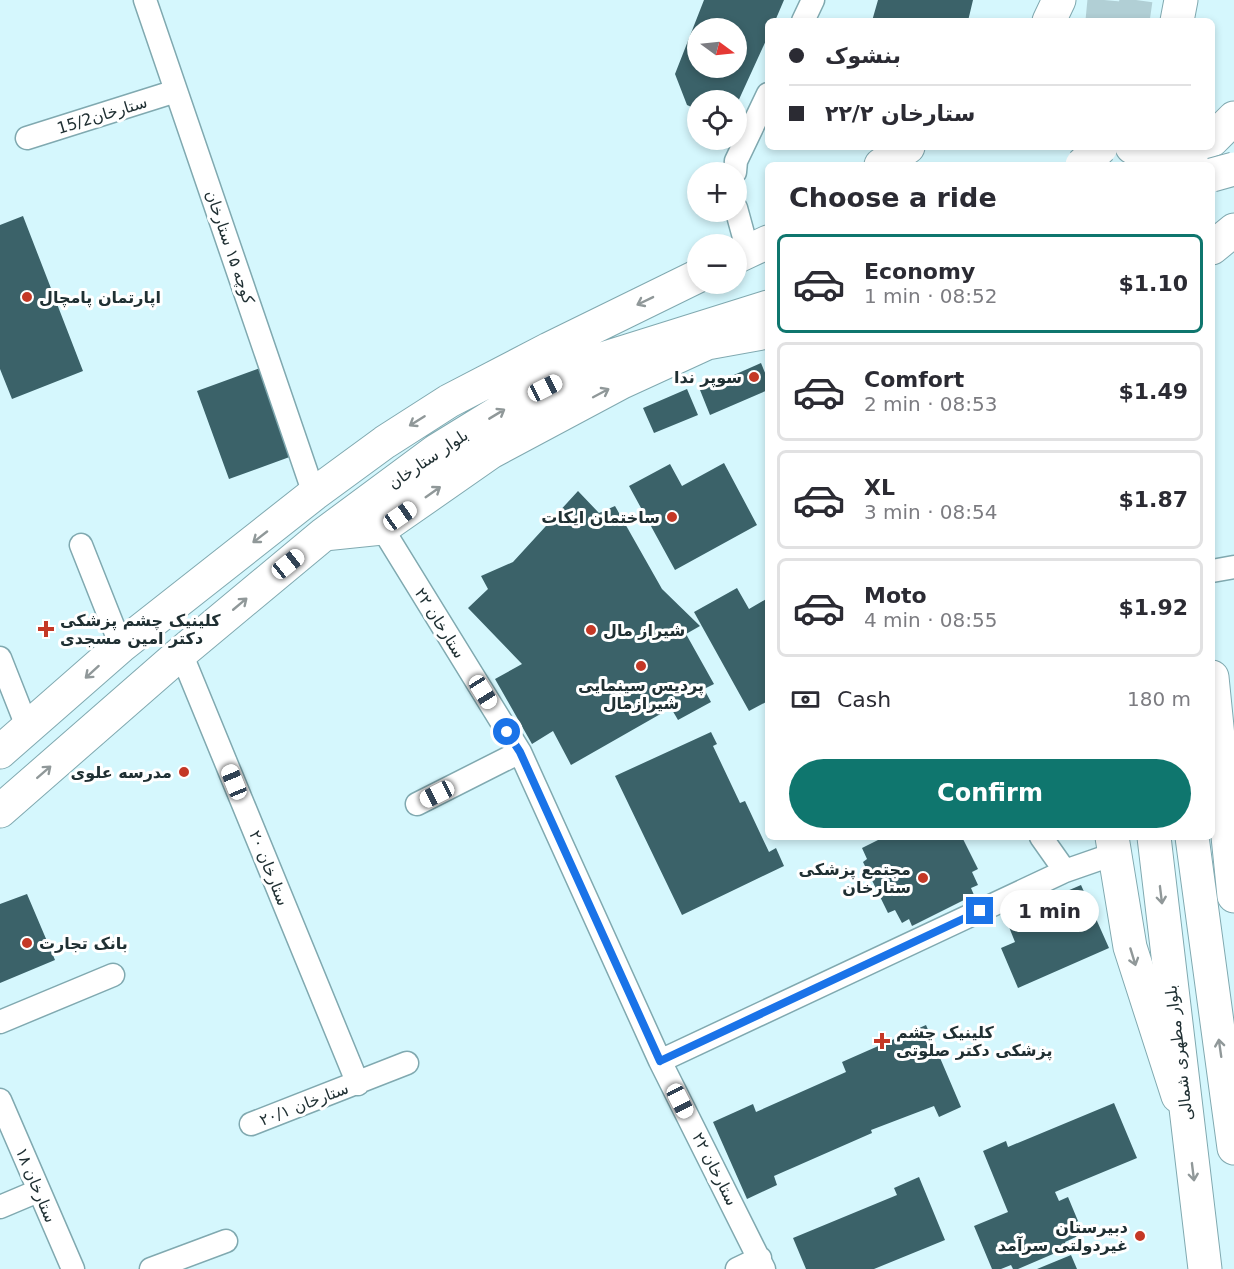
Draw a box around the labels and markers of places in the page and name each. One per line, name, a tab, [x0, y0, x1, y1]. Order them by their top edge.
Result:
place label: اپارتمان پامچال	[39, 288, 161, 308]
marker: اپارتمان پامچال	[20, 290, 34, 304]
place label: سوپر ندا	[674, 368, 742, 388]
marker: سوپر ندا	[747, 370, 761, 384]
place label: ساختمان ایکات	[541, 508, 660, 527]
marker: ساختمان ایکات	[665, 510, 679, 524]
place label: کلینیک چشم پزشکی دکتر امین مسجدی	[60, 611, 221, 648]
marker: کلینیک چشم پزشکی دکتر امین مسجدی	[37, 620, 55, 638]
place label: شیراز مال	[603, 621, 685, 640]
marker: شیراز مال	[584, 623, 598, 637]
marker: پردیس سینمایی شیرازمال	[634, 659, 648, 673]
place label: پردیس سینمایی شیرازمال	[578, 676, 704, 713]
place label: مدرسه علوی	[70, 763, 172, 782]
marker: مدرسه علوی	[177, 765, 191, 779]
place label: مجتمع پزشکی ستارخان	[799, 860, 911, 897]
marker: مجتمع پزشکی ستارخان	[916, 871, 930, 885]
place label: بانک تجارت	[39, 934, 128, 953]
marker: بانک تجارت	[20, 936, 34, 950]
place label: کلینیک چشم پزشکی دکتر صلوتی	[896, 1023, 1053, 1061]
marker: کلینیک چشم پزشکی دکتر صلوتی	[873, 1032, 891, 1050]
place label: دبیرستان غیردولتی سرآمد	[998, 1218, 1128, 1255]
marker: دبیرستان غیردولتی سرآمد	[1133, 1229, 1147, 1243]

